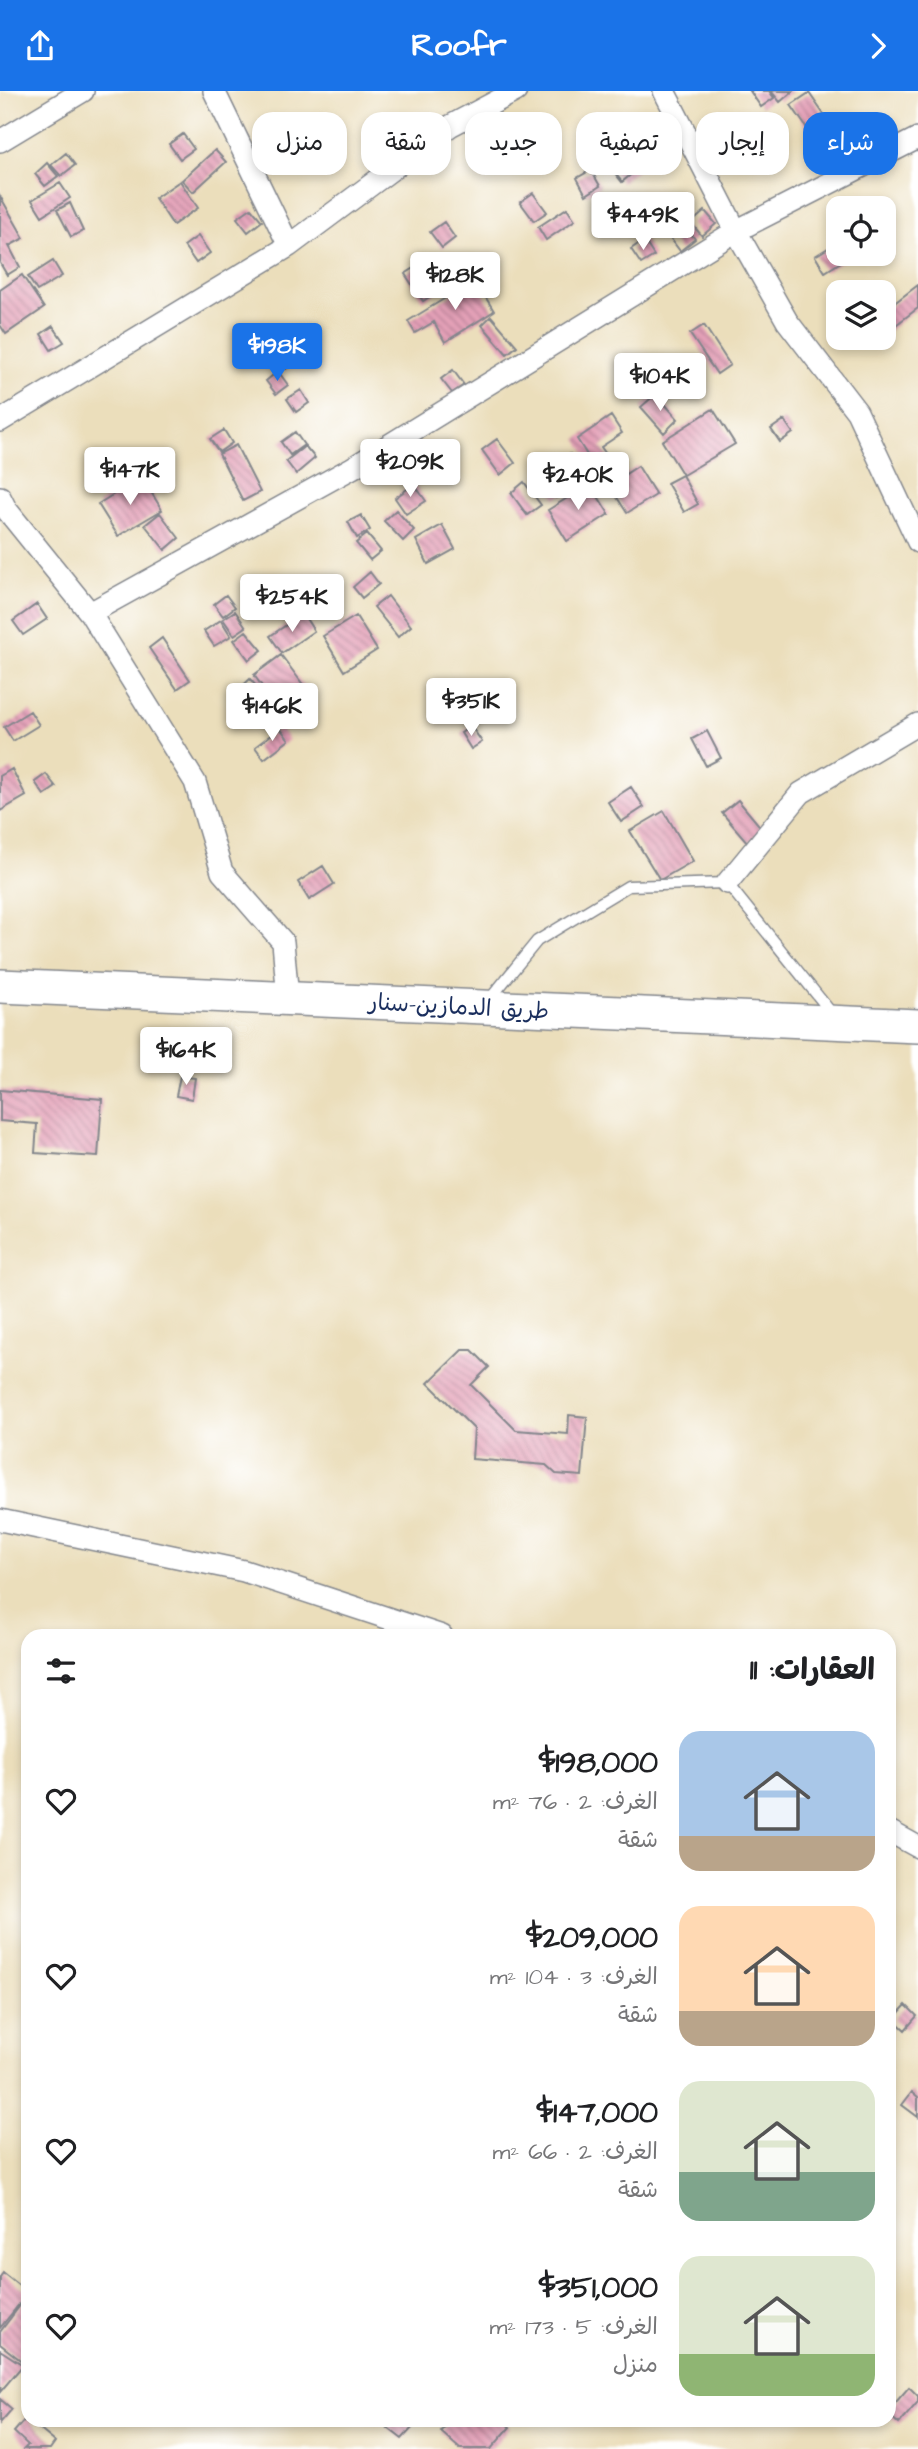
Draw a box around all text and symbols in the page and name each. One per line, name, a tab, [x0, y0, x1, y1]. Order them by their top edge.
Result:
text: Roofr	[411, 23, 507, 68]
icon: share	[21, 27, 59, 65]
icon: forward	[859, 27, 897, 65]
chip: منزل	[252, 112, 347, 175]
chip: شقة	[361, 112, 451, 175]
chip: جديد	[465, 112, 562, 175]
chip: تصفية	[576, 112, 682, 175]
chip: إيجار	[696, 112, 789, 175]
chip: شراء	[803, 112, 898, 175]
pin: $449K	[594, 193, 692, 252]
map controls	[826, 196, 896, 350]
button: locate	[826, 196, 896, 266]
text: $449K	[607, 199, 679, 231]
pin: $128K	[406, 253, 504, 312]
text: $128K	[426, 259, 484, 291]
button: layers	[826, 280, 896, 350]
pin: $198K	[228, 323, 326, 383]
text: $198K	[248, 330, 306, 362]
pin: $104K	[611, 353, 709, 413]
text: $104K	[630, 360, 690, 392]
pin: $209K	[361, 439, 459, 499]
text: $209K	[376, 446, 444, 478]
pin: $147K	[81, 447, 179, 507]
pin: $240K	[529, 453, 627, 512]
text: $147K	[100, 454, 160, 486]
text: $240K	[543, 459, 613, 491]
pin: $254K	[243, 575, 341, 634]
text: $254K	[256, 581, 328, 613]
pin: $351K	[422, 679, 520, 738]
pin: $146K	[223, 683, 321, 743]
text: $351K	[442, 685, 500, 717]
text: $146K	[242, 690, 302, 722]
street label: طريق الدمازين-سنار	[366, 986, 550, 1028]
pin: $164K	[137, 1027, 235, 1087]
text: $164K	[156, 1034, 216, 1066]
text: العقارات: 11	[750, 1649, 875, 1691]
icon: filters	[42, 1652, 80, 1690]
text: $198,000	[539, 1742, 658, 1784]
icon: home	[735, 1759, 819, 1843]
icon: heart	[42, 1782, 80, 1820]
text: الغرف: 2 · 76 m²	[493, 1786, 658, 1818]
text: شقة	[618, 1824, 658, 1856]
text: $209,000	[526, 1917, 658, 1959]
icon: home	[735, 1934, 819, 2018]
icon: heart	[42, 1957, 80, 1995]
text: الغرف: 3 · 104 m²	[490, 1961, 658, 1993]
text: شقة	[618, 1999, 658, 2031]
text: $147,000	[536, 2092, 658, 2134]
icon: home	[735, 2109, 819, 2193]
icon: heart	[42, 2132, 80, 2170]
text: الغرف: 2 · 66 m²	[492, 2136, 658, 2168]
text: شقة	[618, 2174, 658, 2206]
text: $351,000	[539, 2267, 658, 2309]
icon: home	[735, 2284, 819, 2368]
icon: heart	[42, 2307, 80, 2345]
text: الغرف: 5 · 173 m²	[489, 2311, 658, 2343]
text: منزل	[613, 2349, 658, 2381]

